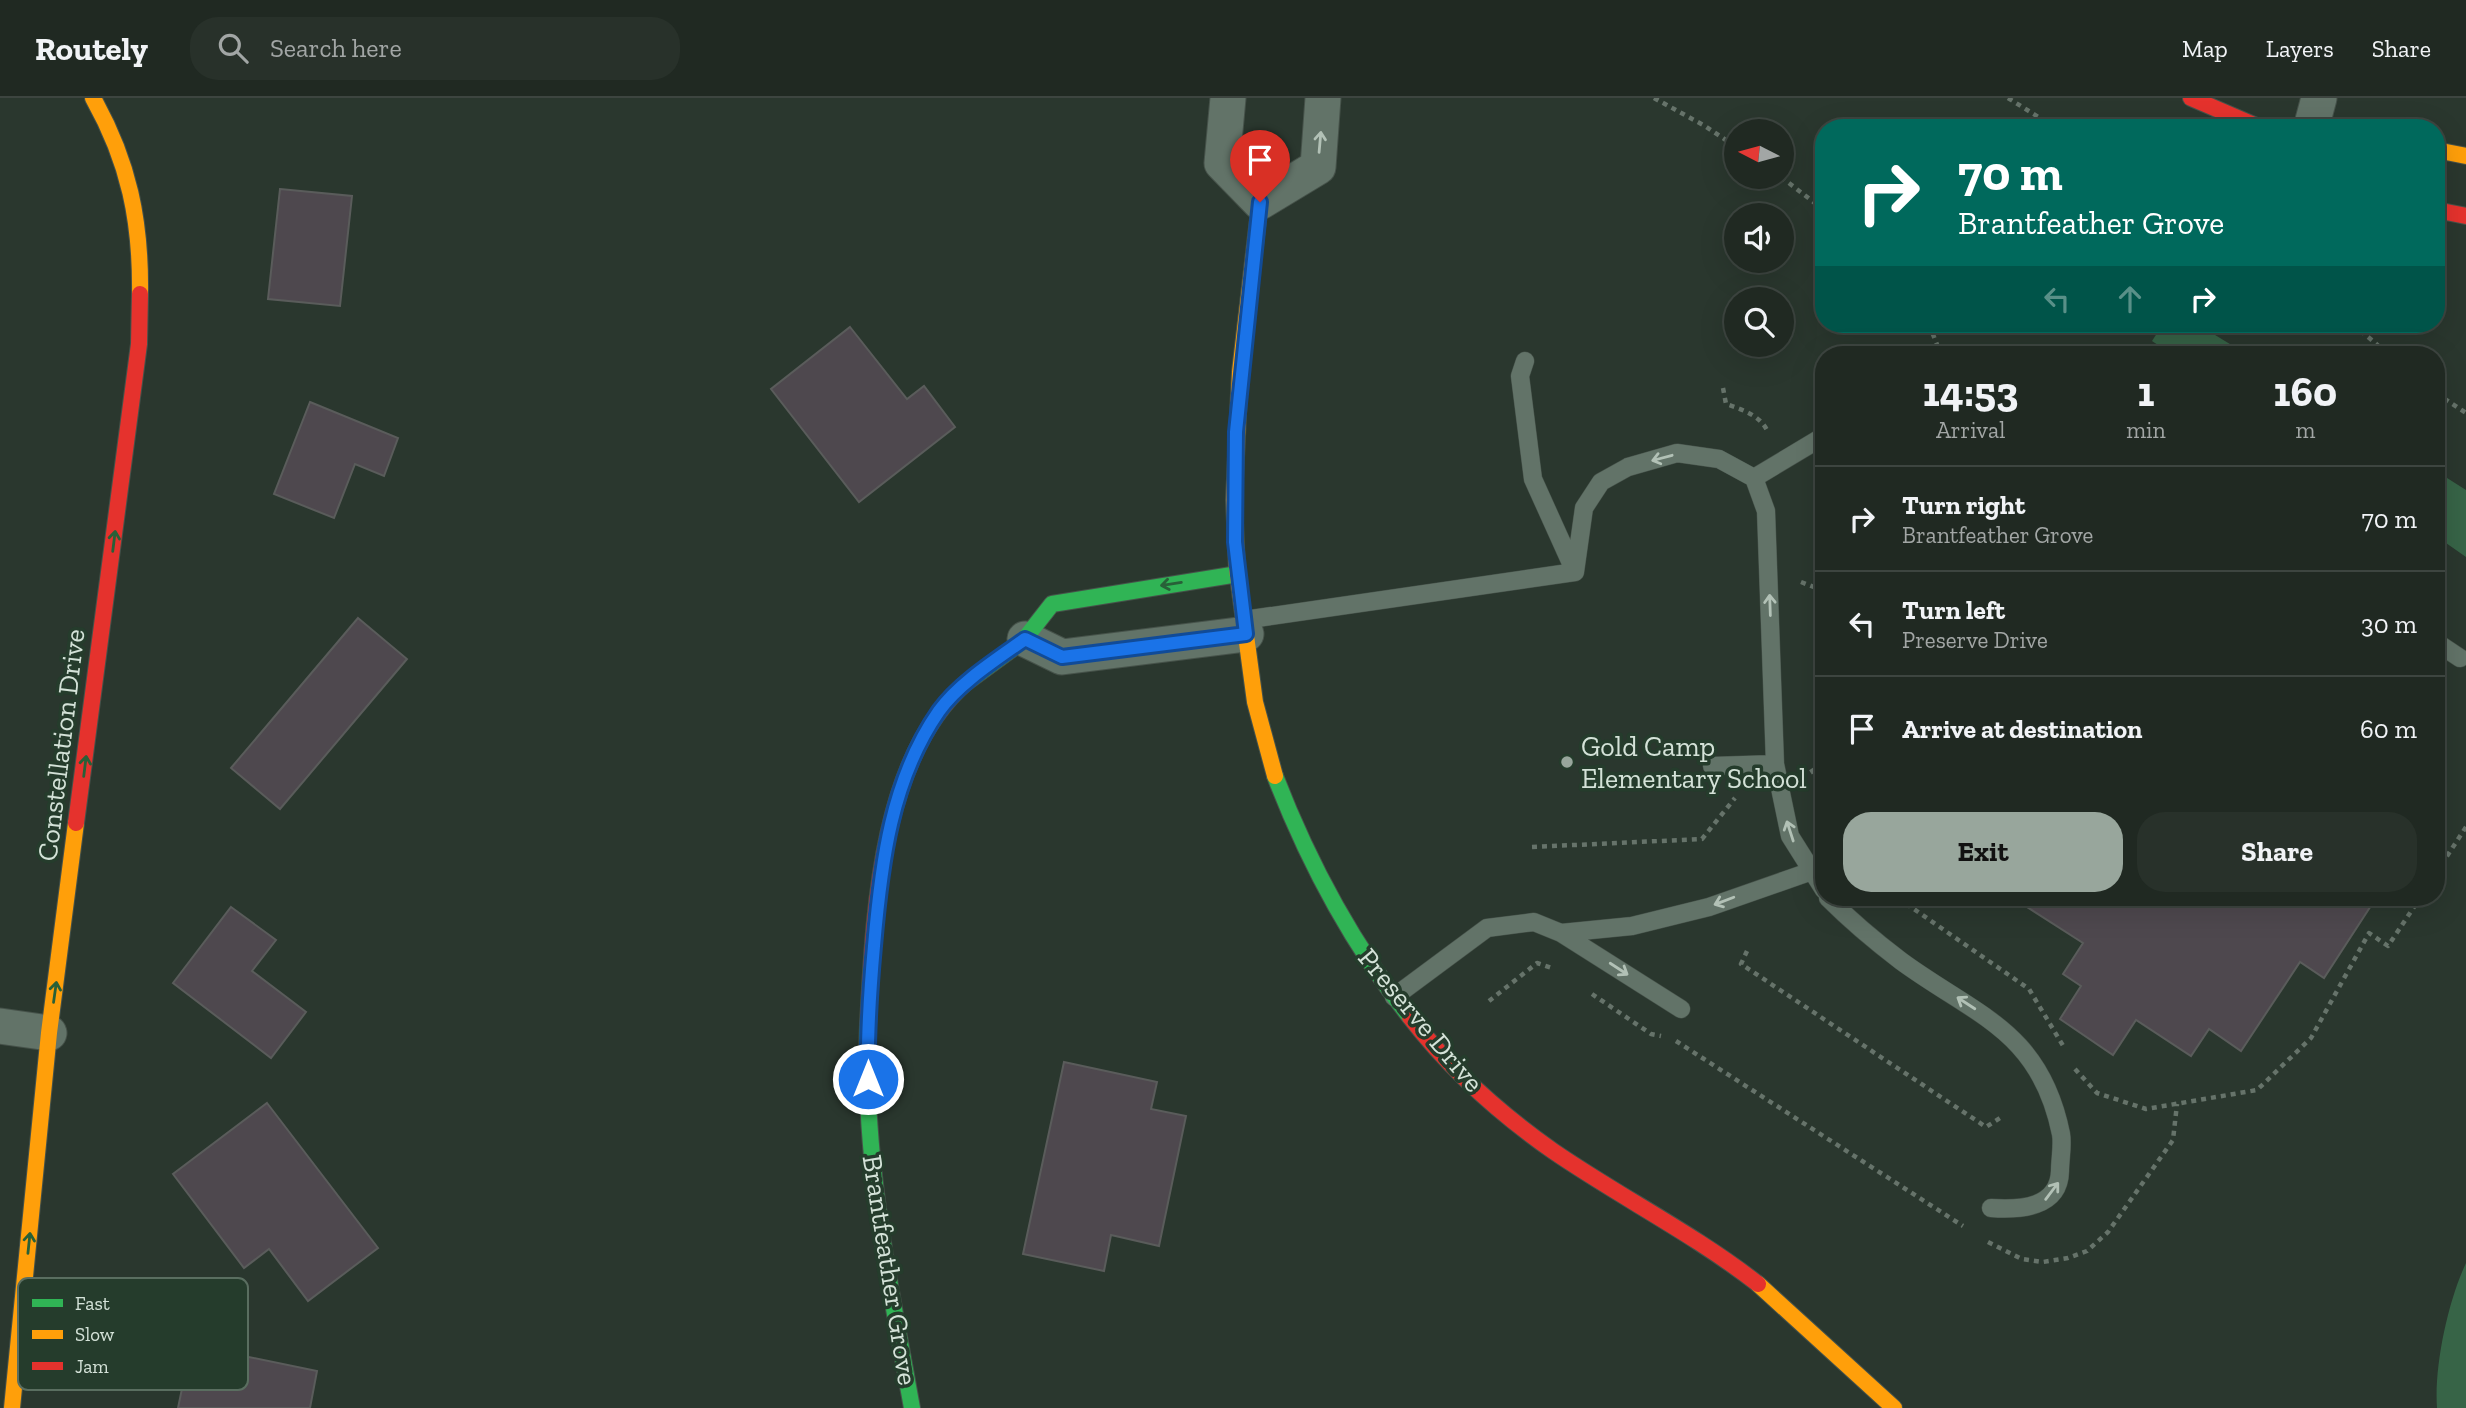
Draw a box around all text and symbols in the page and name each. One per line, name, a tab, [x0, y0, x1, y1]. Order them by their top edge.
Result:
search box	[190, 17, 680, 80]
text: Routely	[35, 29, 148, 68]
icon: search	[214, 29, 252, 67]
text: Search here	[270, 32, 402, 64]
text: Map	[2182, 34, 2228, 63]
text: Layers	[2266, 34, 2334, 63]
text: Share	[2372, 34, 2431, 63]
north arrow	[1724, 119, 1794, 189]
map controls	[1724, 119, 1794, 357]
pin	[1230, 130, 1290, 202]
one-way arrow	[1314, 131, 1327, 153]
icon: arrive	[1241, 141, 1279, 179]
text: 70 m	[1958, 144, 2063, 203]
icon: right	[1843, 147, 1934, 238]
button: sound	[1724, 203, 1794, 273]
text: Brantfeather Grove	[1958, 204, 2224, 242]
icon: left	[2038, 280, 2076, 318]
icon: ahead	[2111, 280, 2149, 318]
icon: right	[2184, 280, 2222, 318]
button: search	[1724, 287, 1794, 357]
text: 14:53	[1923, 366, 2018, 417]
text: 1	[2137, 366, 2154, 417]
text: 160	[2274, 366, 2337, 417]
text: Arrival	[1936, 416, 2005, 444]
text: min	[2126, 416, 2166, 444]
text: m	[2295, 416, 2315, 444]
one-way arrow	[1651, 452, 1673, 465]
text: Turn right	[1902, 489, 2025, 521]
icon: right	[1843, 500, 1881, 538]
text: 70 m	[2361, 503, 2417, 535]
text: Brantfeather Grove	[1902, 521, 2093, 549]
one-way arrow	[107, 530, 120, 553]
one-way arrow	[1160, 578, 1183, 591]
one-way arrow	[1763, 594, 1776, 617]
text: Turn left	[1902, 594, 2005, 626]
icon: left	[1843, 605, 1881, 643]
text: 30 m	[2361, 608, 2417, 640]
text: Preserve Drive	[1902, 626, 2048, 654]
street label: Constellation Drive	[30, 627, 92, 863]
icon: arrive	[1843, 710, 1881, 748]
text: Arrive at destination	[1902, 713, 2142, 745]
text: 60 m	[2360, 713, 2417, 745]
place label: Gold Camp Elementary School	[1581, 730, 1807, 795]
marker: Gold Camp Elementary School	[1559, 754, 1575, 770]
one-way arrow	[78, 756, 91, 778]
button: Exit	[1843, 812, 2123, 892]
button: Share	[2137, 812, 2417, 892]
one-way arrow	[1783, 820, 1796, 842]
one-way arrow	[1714, 896, 1736, 909]
street label: Preserve Drive	[1351, 941, 1491, 1099]
one-way arrow	[1609, 962, 1628, 977]
one-way arrow	[49, 981, 62, 1004]
one-way arrow	[1956, 996, 1976, 1010]
position arrow	[831, 1042, 905, 1116]
street label: Brantfeather Grove	[855, 1152, 925, 1388]
one-way arrow	[2045, 1182, 2060, 1200]
one-way arrow	[23, 1232, 36, 1254]
legend	[18, 1278, 248, 1390]
text: Fast	[75, 1292, 110, 1315]
text: Slow	[75, 1323, 115, 1346]
text: Jam	[75, 1355, 109, 1378]

